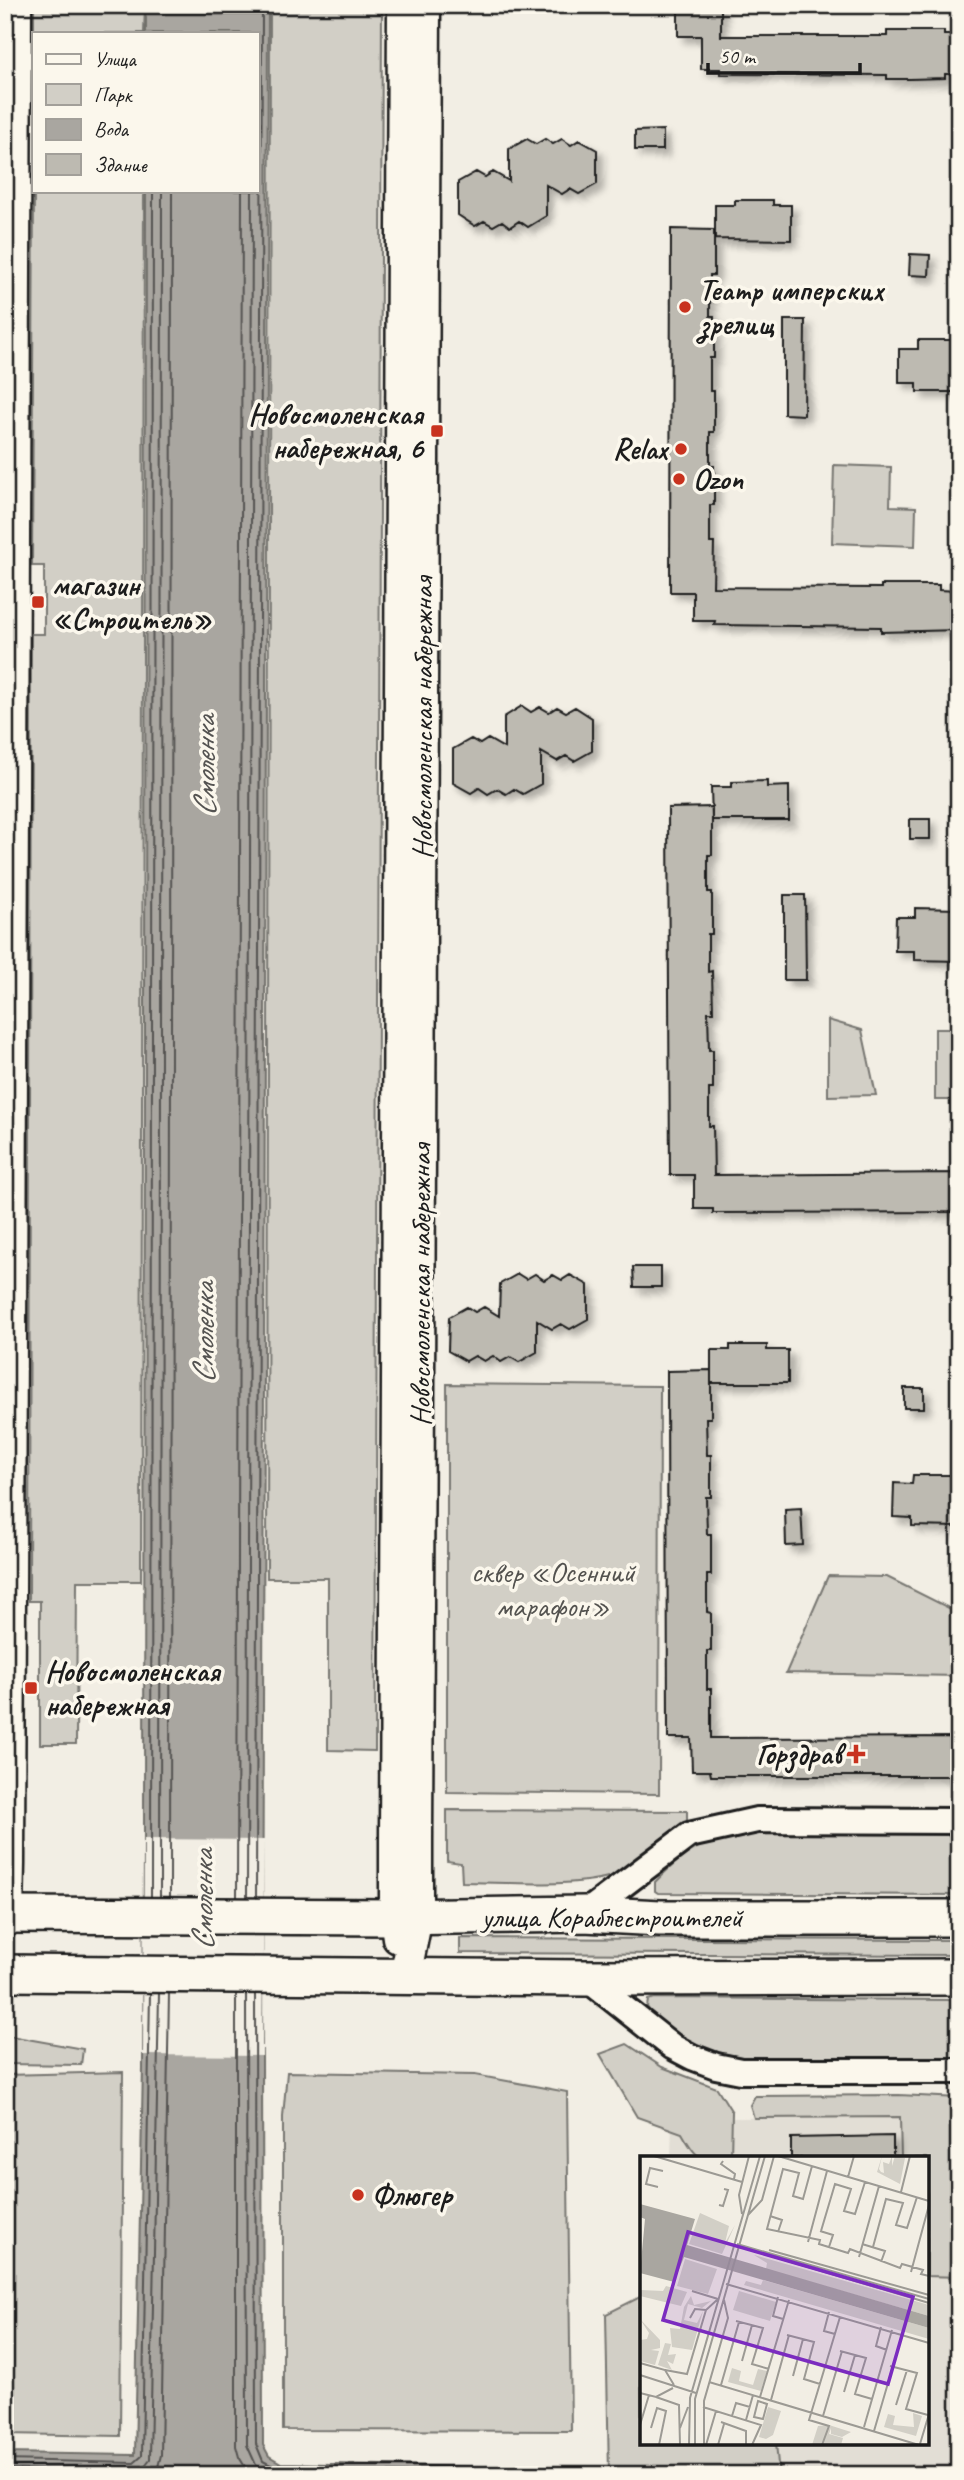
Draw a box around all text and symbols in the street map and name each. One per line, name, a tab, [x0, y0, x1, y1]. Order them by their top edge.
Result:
legend	[32, 32, 259, 192]
scale bar	[708, 32, 861, 76]
text: 50 m	[719, 43, 757, 69]
text: Улица	[94, 46, 137, 72]
text: Парк	[94, 82, 134, 108]
text: Вода	[94, 116, 130, 142]
text: Здание	[94, 152, 148, 178]
place label: Театр имперских зрелищ	[696, 271, 885, 344]
marker: Театр имперских зрелищ	[677, 299, 693, 315]
place label: Новосмоленская набережная, 6	[248, 395, 425, 467]
marker: Новосмоленская набережная, 6	[429, 423, 445, 439]
place label: Relax	[613, 430, 670, 468]
marker: Relax	[673, 441, 689, 457]
place label: Ozon	[693, 460, 744, 498]
marker: Ozon	[671, 471, 687, 487]
place label: магазин «Строитель»	[52, 566, 212, 638]
street label: Новосмоленская набережная	[403, 574, 441, 859]
marker: магазин «Строитель»	[30, 594, 46, 610]
water label: Смоленка	[184, 712, 225, 816]
street label: Новосмоленская набережная	[401, 1141, 439, 1426]
water label: Смоленка	[183, 1279, 224, 1383]
park label: сквер «Осенний марафон»	[471, 1553, 637, 1625]
place label: Новосмоленская набережная	[45, 1652, 222, 1724]
marker: Новосмоленская набережная	[23, 1680, 39, 1696]
place label: Горздрав	[756, 1735, 847, 1774]
marker: Горздрав	[848, 1746, 864, 1762]
water label: Смоленка	[182, 1846, 223, 1950]
street label: улица Кораблестроителей	[479, 1898, 744, 1936]
inset map	[640, 2156, 929, 2445]
place label: Флюгер	[372, 2176, 454, 2214]
marker: Флюгер	[350, 2187, 366, 2203]

